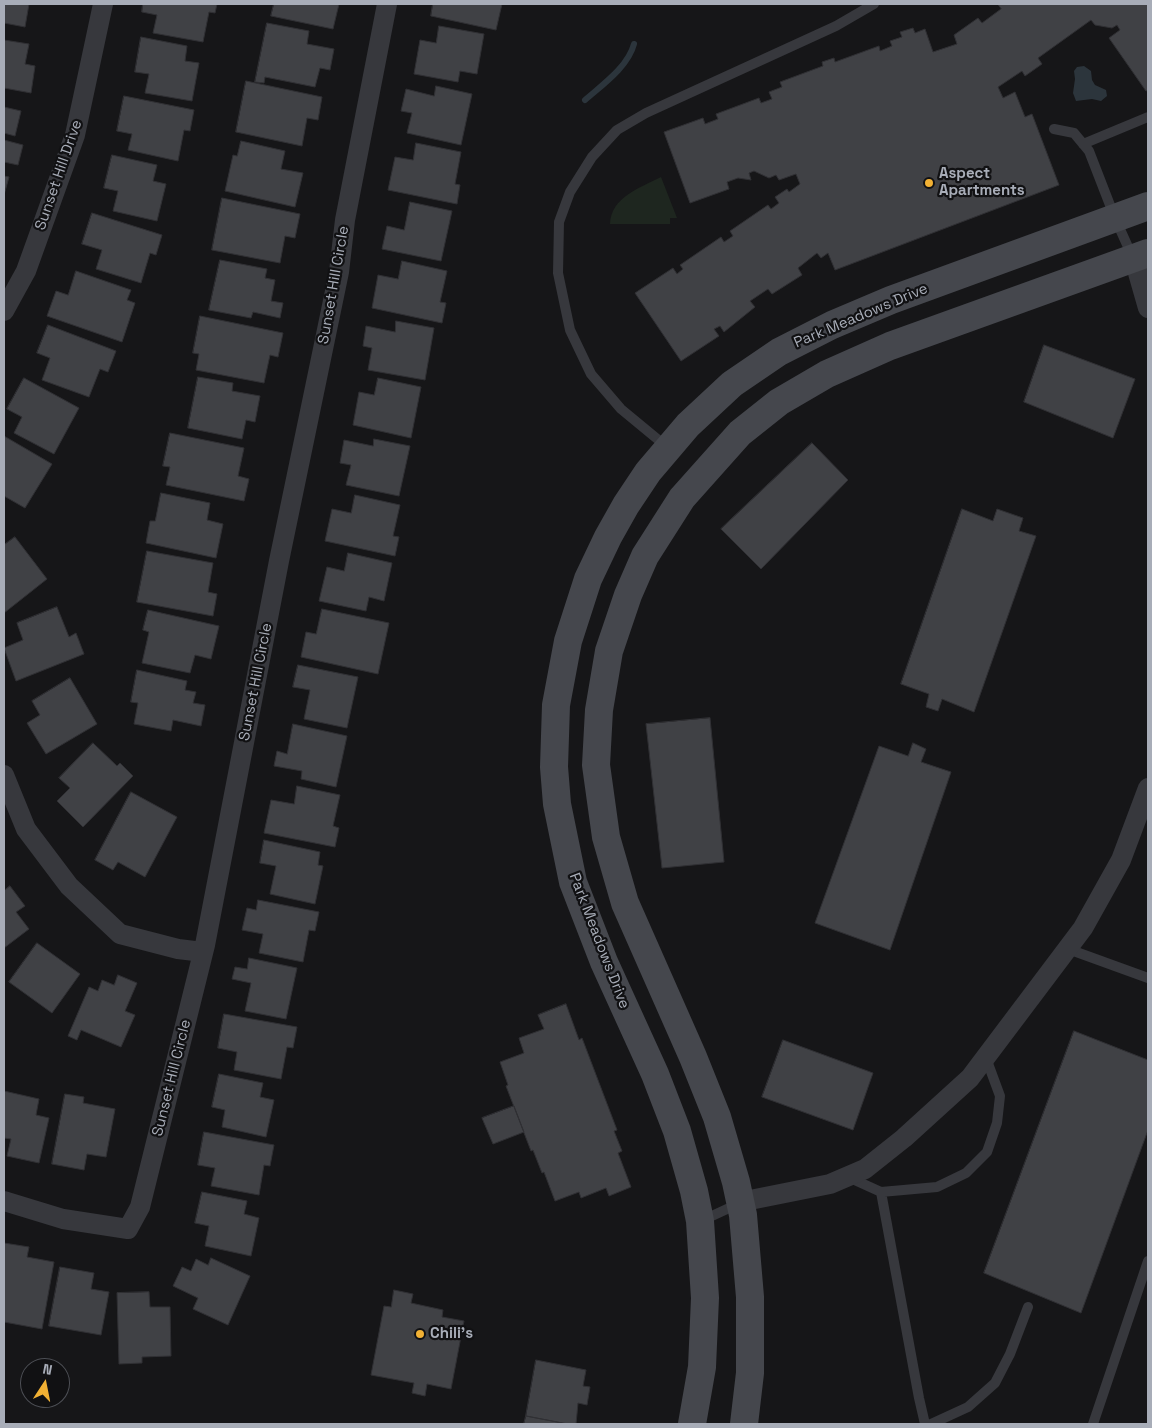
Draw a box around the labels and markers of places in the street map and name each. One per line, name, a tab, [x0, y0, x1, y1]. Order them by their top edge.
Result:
place label: Aspect Apartments	[939, 165, 1025, 200]
marker: Aspect Apartments	[923, 177, 935, 189]
place label: Chili's	[430, 1325, 473, 1343]
marker: Chili's	[414, 1328, 426, 1340]

